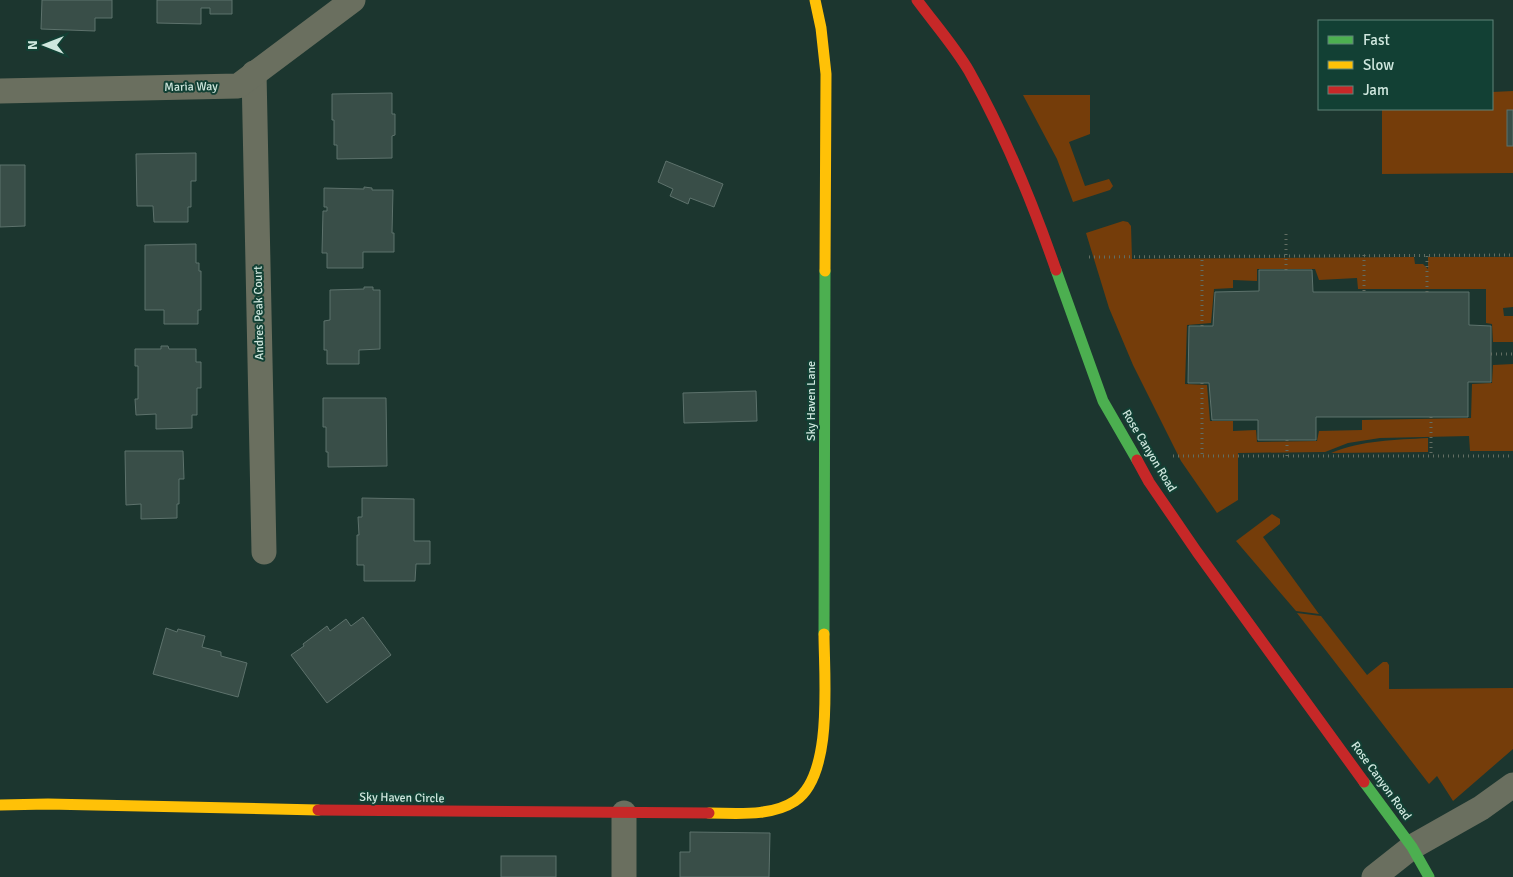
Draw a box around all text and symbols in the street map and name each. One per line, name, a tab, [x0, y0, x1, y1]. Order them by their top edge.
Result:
north arrow	[20, 20, 70, 70]
legend	[1318, 20, 1493, 110]
text: Fast	[1363, 31, 1390, 49]
text: N	[24, 40, 41, 50]
text: Slow	[1363, 56, 1394, 74]
street label: Maria Way	[164, 79, 218, 95]
text: Jam	[1363, 81, 1389, 99]
street label: Andres Peak Court	[251, 266, 267, 360]
street label: Sky Haven Lane	[804, 361, 819, 441]
street label: Rose Canyon Road	[1119, 407, 1179, 495]
street label: Rose Canyon Road	[1347, 739, 1415, 823]
street label: Sky Haven Circle	[359, 790, 445, 806]

